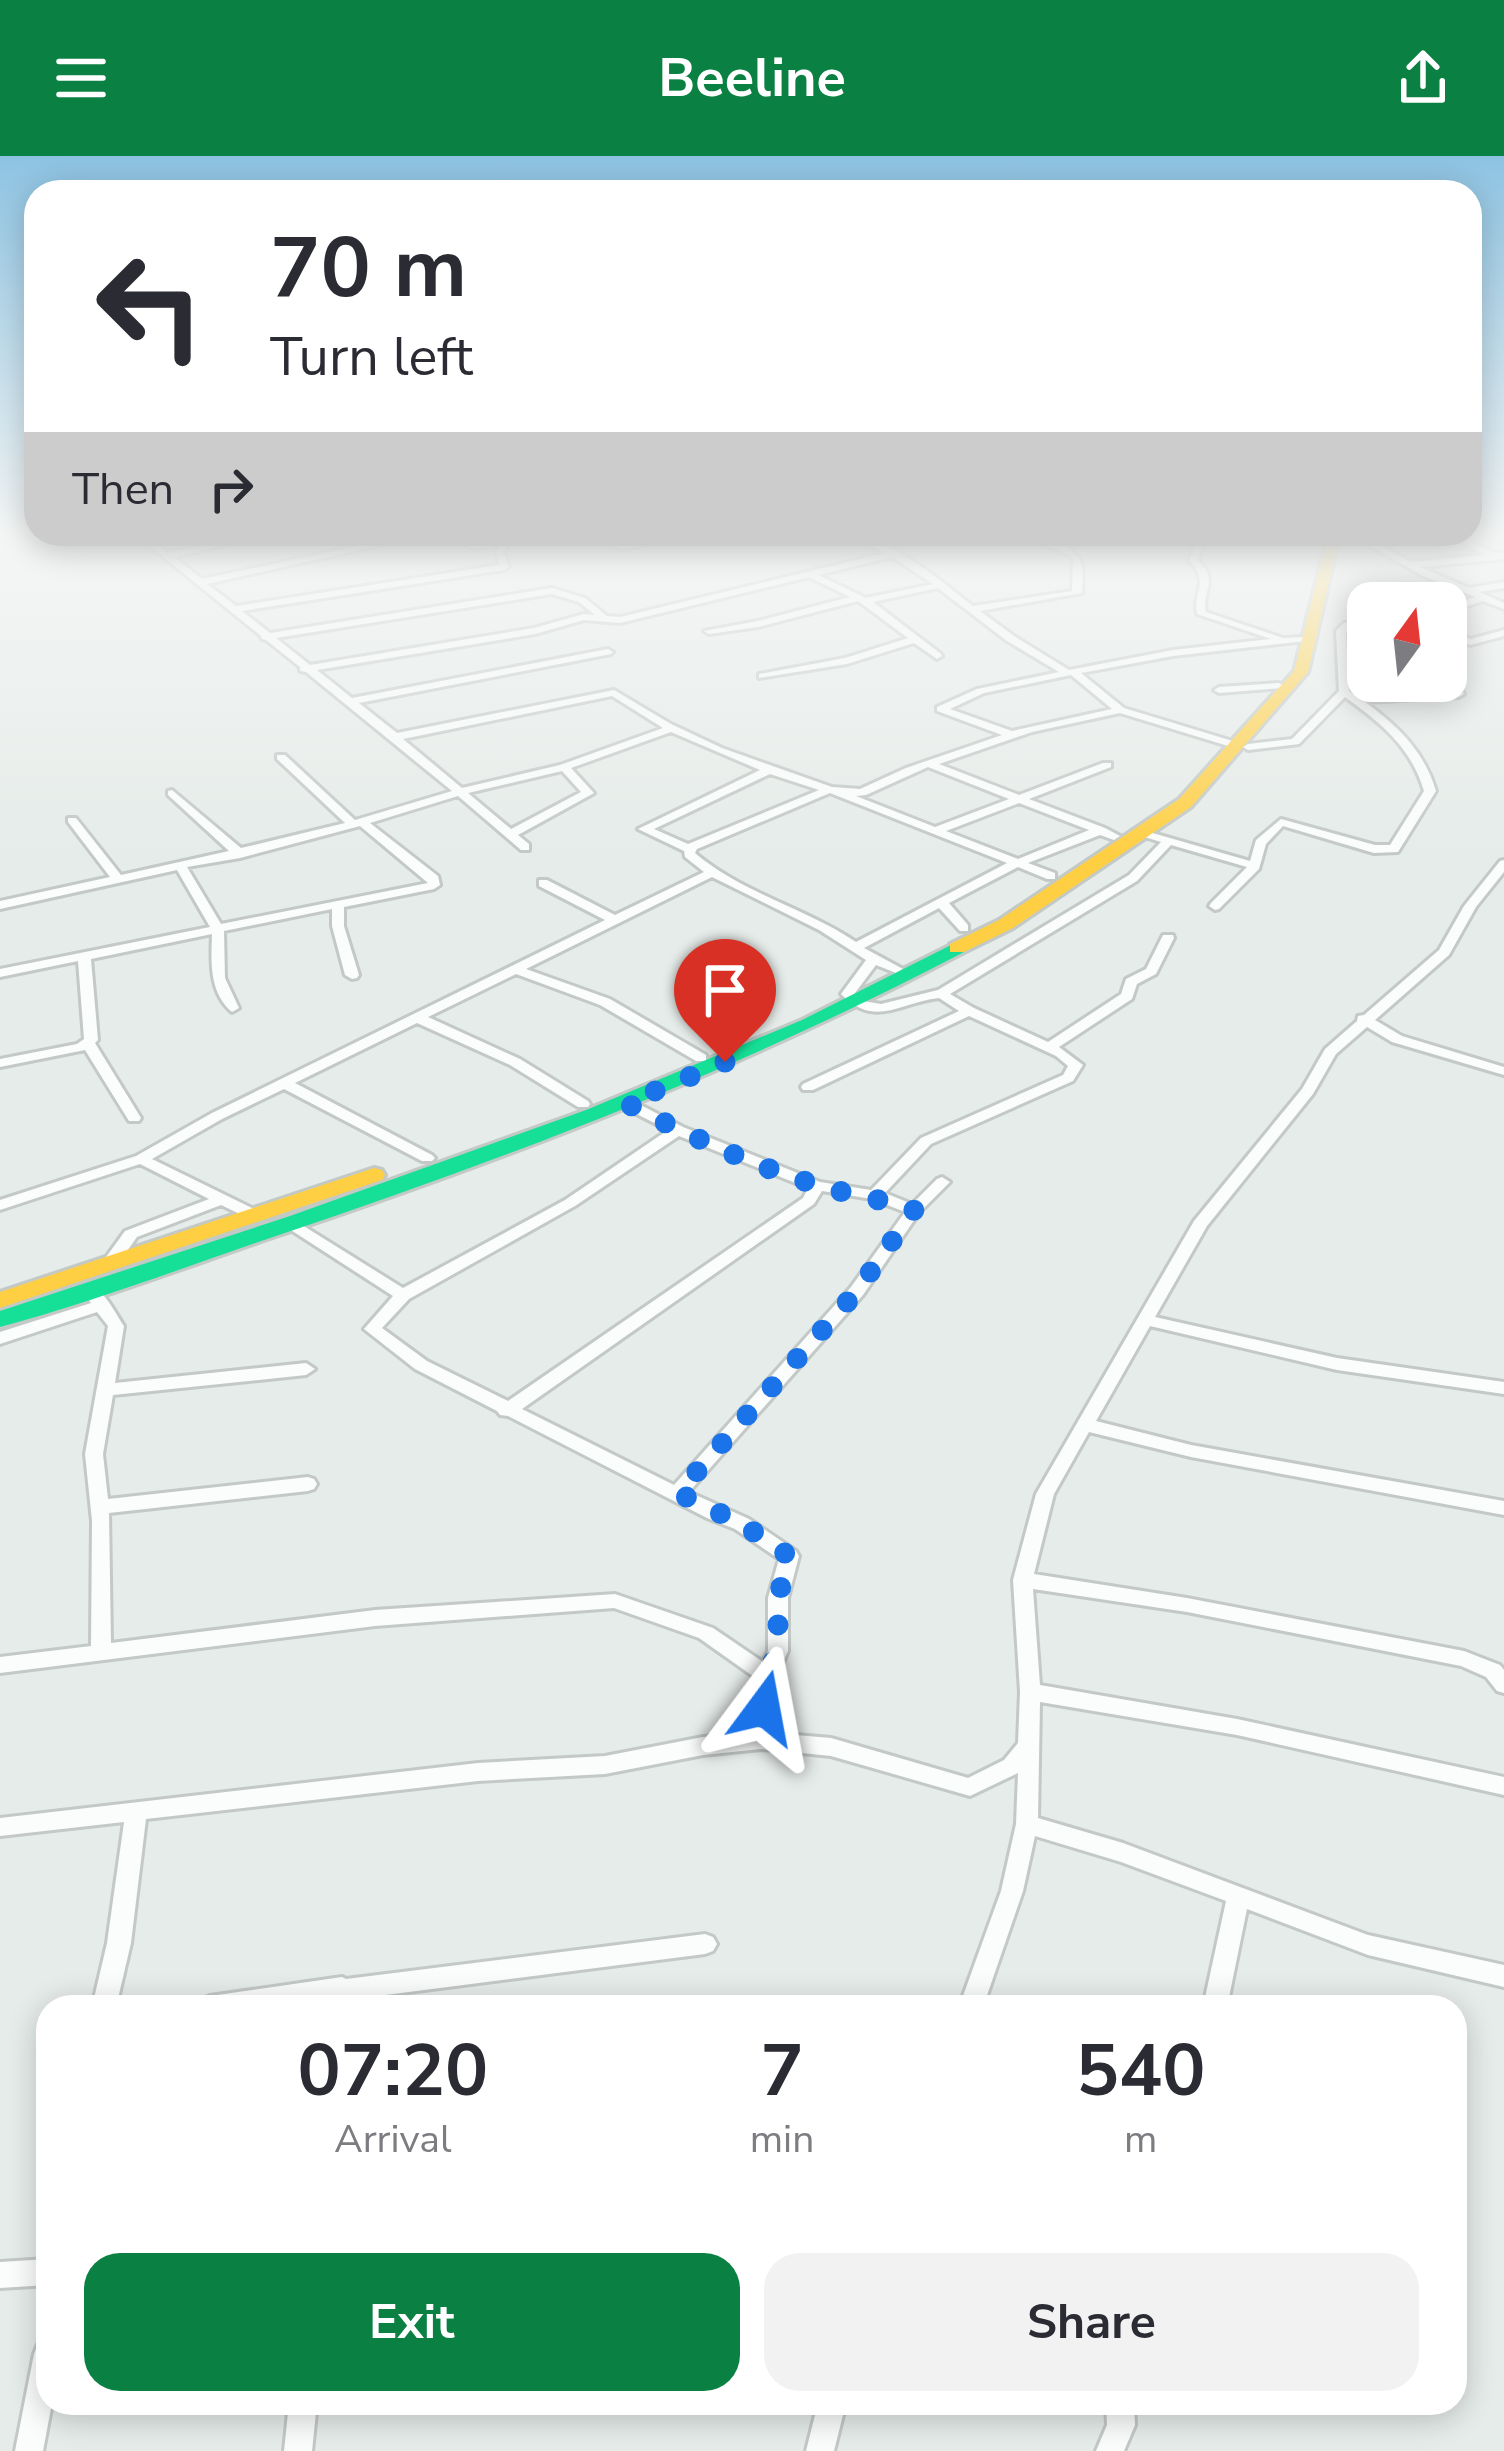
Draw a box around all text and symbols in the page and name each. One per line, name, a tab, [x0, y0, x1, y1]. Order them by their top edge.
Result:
text: Beeline	[658, 41, 846, 115]
icon: menu	[48, 45, 114, 111]
icon: share	[1390, 45, 1456, 111]
text: 70 m	[270, 211, 467, 326]
icon: left	[72, 228, 228, 384]
text: Turn left	[270, 320, 473, 394]
icon: right	[198, 456, 264, 522]
text: Then	[72, 459, 174, 520]
north arrow	[1347, 582, 1467, 702]
map controls	[1347, 582, 1467, 702]
pin	[674, 939, 776, 1062]
icon: arrive	[692, 957, 758, 1023]
position arrow	[701, 1645, 827, 1771]
text: 07:20	[298, 2022, 488, 2120]
text: 7	[760, 2022, 804, 2120]
text: 540	[1076, 2022, 1205, 2120]
text: Arrival	[334, 2113, 452, 2166]
text: min	[750, 2113, 814, 2166]
text: m	[1124, 2113, 1157, 2166]
button: Exit	[84, 2253, 740, 2391]
button: Share	[764, 2253, 1419, 2391]

